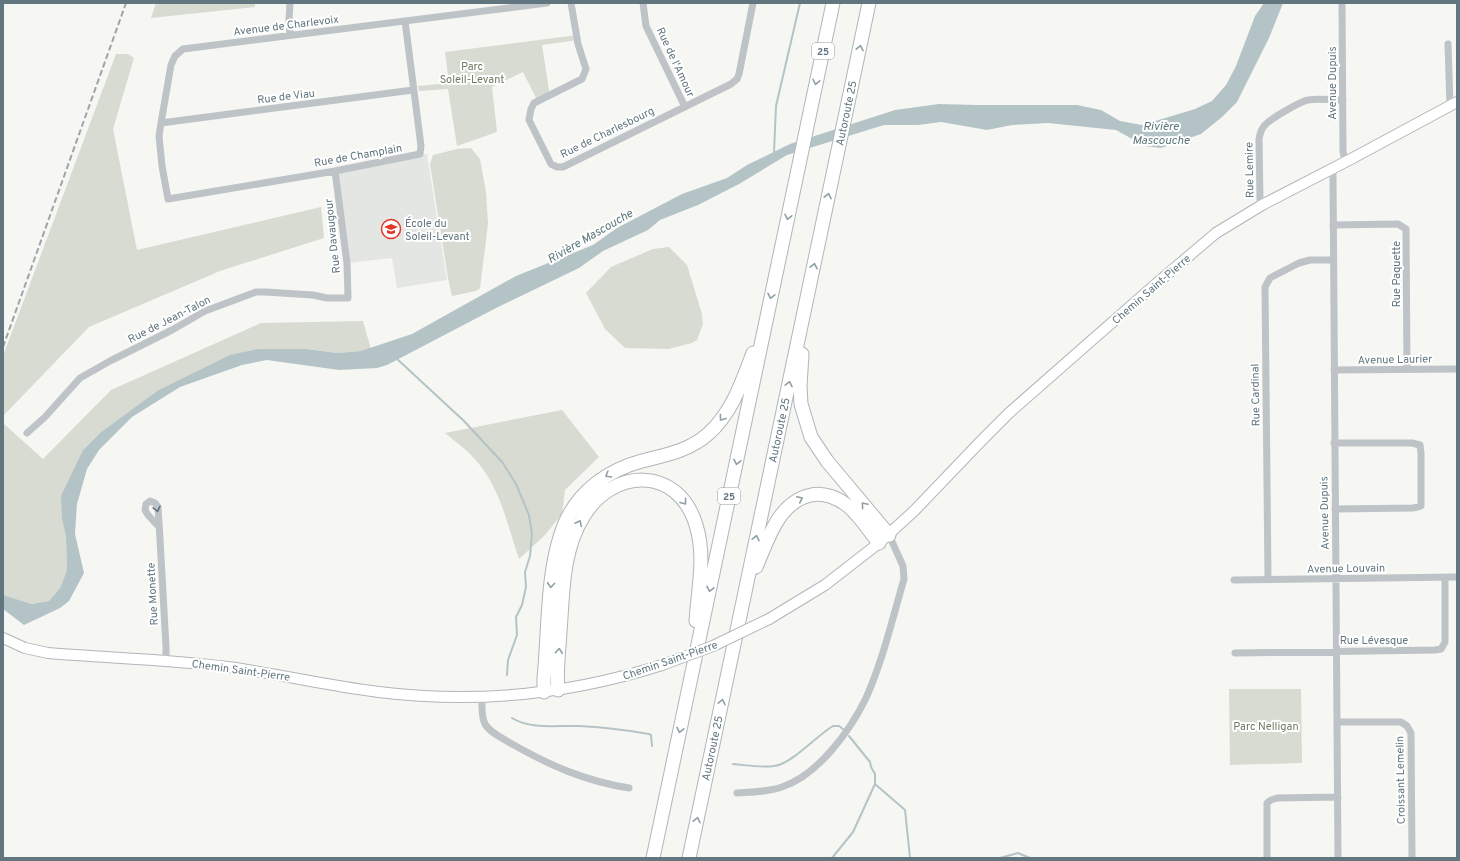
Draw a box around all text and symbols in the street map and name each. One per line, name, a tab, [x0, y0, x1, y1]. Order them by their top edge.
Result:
street label: Avenue de Charlevoix	[232, 13, 340, 39]
street label: Rue de l'Amour	[653, 25, 698, 100]
road number: 25	[812, 43, 834, 59]
one-way arrow	[855, 44, 863, 51]
street label: Avenue Dupuis	[1326, 46, 1340, 120]
park label: Parc Soleil-Levant	[440, 60, 504, 87]
one-way arrow	[813, 79, 821, 85]
street label: Autoroute 25	[833, 79, 861, 147]
street label: Rue de Viau	[256, 87, 316, 107]
street label: Rue de Charlesbourg	[558, 104, 657, 162]
water label: Rivière Mascouche	[1132, 119, 1191, 149]
street label: Rue de Champlain	[313, 141, 403, 171]
street label: Rue Lemire	[1243, 142, 1257, 198]
one-way arrow	[824, 193, 832, 200]
street label: Rue Davaugour	[322, 197, 344, 274]
water label: Rivière Mascouche	[545, 205, 637, 268]
one-way arrow	[785, 214, 793, 220]
place label: École du Soleil-Levant	[405, 216, 470, 244]
school or university icon: École du Soleil-Levant	[380, 218, 402, 240]
street label: Rue Paquette	[1390, 241, 1404, 307]
street label: Chemin Saint-Pierre	[1110, 252, 1194, 328]
one-way arrow	[809, 263, 817, 269]
street label: Rue de Jean-Talon	[126, 293, 213, 347]
one-way arrow	[768, 293, 776, 299]
street label: Avenue Laurier	[1357, 352, 1433, 368]
street label: Rue Cardinal	[1248, 363, 1264, 426]
one-way arrow	[784, 381, 792, 387]
street label: Autoroute 25	[766, 396, 794, 464]
one-way arrow	[720, 414, 727, 421]
one-way arrow	[733, 458, 741, 465]
one-way arrow	[605, 470, 612, 477]
street label: Avenue Dupuis	[1317, 476, 1333, 550]
road number: 25	[718, 488, 740, 504]
one-way arrow	[796, 496, 803, 504]
one-way arrow	[679, 498, 687, 505]
one-way arrow	[862, 502, 869, 509]
one-way arrow	[152, 506, 160, 512]
one-way arrow	[574, 520, 582, 528]
one-way arrow	[752, 535, 760, 541]
street label: Avenue Louvain	[1307, 561, 1385, 577]
street label: Rue Monette	[144, 562, 162, 626]
one-way arrow	[547, 582, 556, 588]
one-way arrow	[706, 586, 714, 592]
street label: Rue Lévesque	[1340, 634, 1408, 648]
street label: Chemin Saint-Pierre	[621, 638, 720, 684]
one-way arrow	[554, 648, 563, 654]
street label: Chemin Saint-Pierre	[191, 657, 291, 685]
one-way arrow	[717, 699, 725, 705]
street label: Autoroute 25	[699, 714, 727, 782]
park label: Parc Nelligan	[1233, 720, 1299, 734]
one-way arrow	[676, 727, 684, 733]
street label: Croissant Lemelin	[1393, 736, 1409, 824]
one-way arrow	[692, 817, 701, 823]

